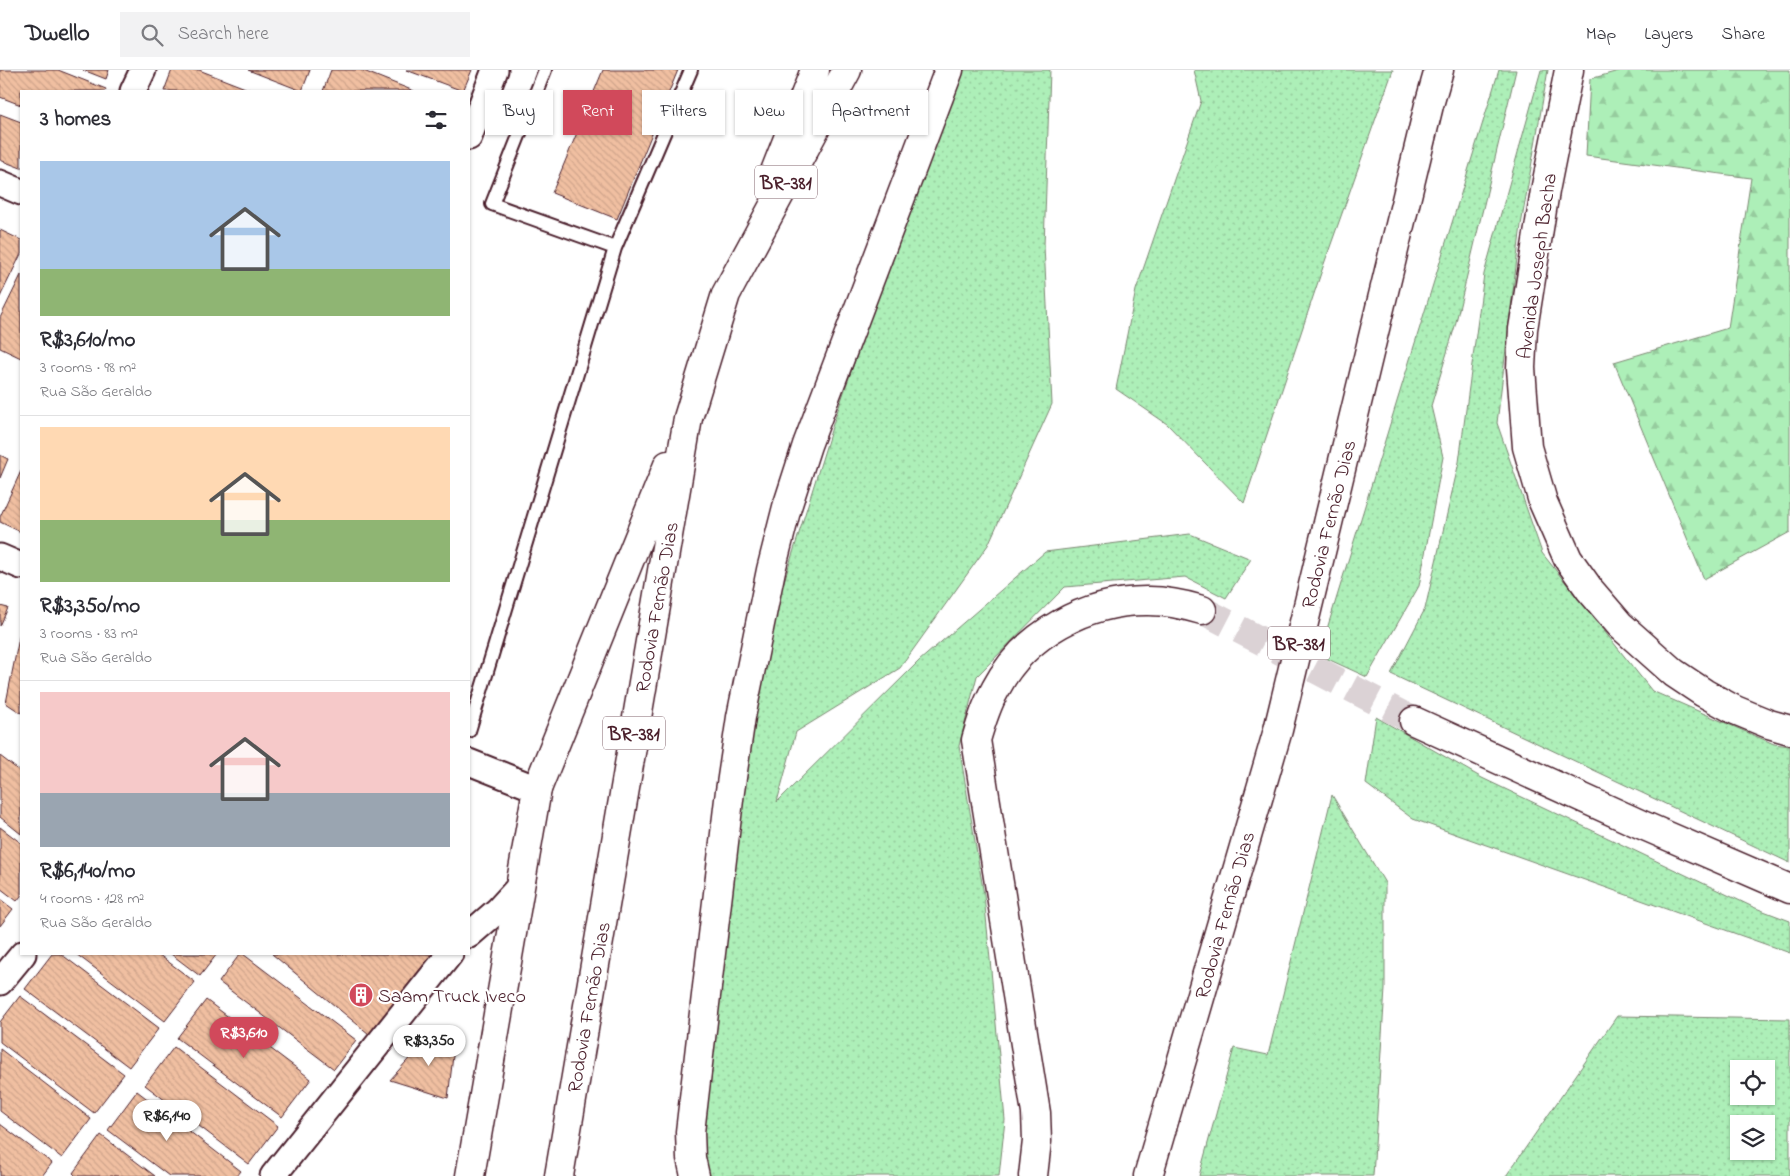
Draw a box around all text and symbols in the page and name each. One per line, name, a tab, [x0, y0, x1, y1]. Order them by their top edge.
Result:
search box	[120, 12, 470, 57]
text: Dwello	[25, 17, 90, 52]
icon: search	[138, 21, 166, 49]
text: Search here	[178, 21, 269, 48]
text: Map	[1586, 22, 1616, 48]
text: Layers	[1644, 22, 1694, 48]
text: Share	[1722, 22, 1765, 48]
chip: Buy	[485, 90, 553, 135]
chip: Rent	[563, 90, 632, 135]
chip: Filters	[642, 90, 725, 135]
chip: New	[735, 90, 803, 135]
chip: Apartment	[813, 90, 928, 135]
text: 3 homes	[40, 105, 111, 135]
icon: filters	[422, 106, 450, 134]
road number: BR-381	[755, 165, 817, 198]
street label: Avenida Joseph Bacha	[1511, 171, 1566, 361]
icon: home	[200, 194, 290, 284]
text: R$3,610/mo	[40, 326, 135, 356]
text: 3 rooms · 98 m²	[40, 356, 136, 380]
text: Rua São Geraldo	[40, 380, 152, 404]
street label: Rodovia Fernão Dias	[1295, 437, 1365, 612]
icon: home	[200, 459, 290, 549]
street label: Rodovia Fernão Dias	[629, 520, 688, 695]
text: R$3,350/mo	[40, 592, 140, 622]
text: 3 rooms · 83 m²	[40, 622, 138, 646]
road number: BR-381	[1268, 626, 1330, 660]
text: Rua São Geraldo	[40, 646, 152, 670]
road number: BR-381	[603, 716, 665, 750]
icon: home	[200, 724, 290, 814]
street label: Rodovia Fernão Dias	[1189, 829, 1264, 1003]
text: R$6,140/mo	[40, 857, 135, 887]
text: 4 rooms · 128 m²	[40, 887, 144, 911]
text: Rua São Geraldo	[40, 911, 152, 935]
street label: Rodovia Fernão Dias	[561, 920, 620, 1095]
building icon: Saam Truck Iveco	[348, 982, 374, 1008]
place label: Saam Truck Iveco	[378, 983, 526, 1012]
pin: R$3,610	[198, 1016, 290, 1059]
text: R$3,610	[221, 1021, 267, 1045]
pin: R$3,350	[383, 1024, 475, 1067]
text: R$3,350	[404, 1029, 454, 1053]
map controls	[1730, 1060, 1775, 1160]
button: locate	[1730, 1060, 1775, 1105]
pin: R$6,140	[121, 1100, 213, 1142]
text: R$6,140	[144, 1104, 190, 1128]
button: layers	[1730, 1115, 1775, 1160]

